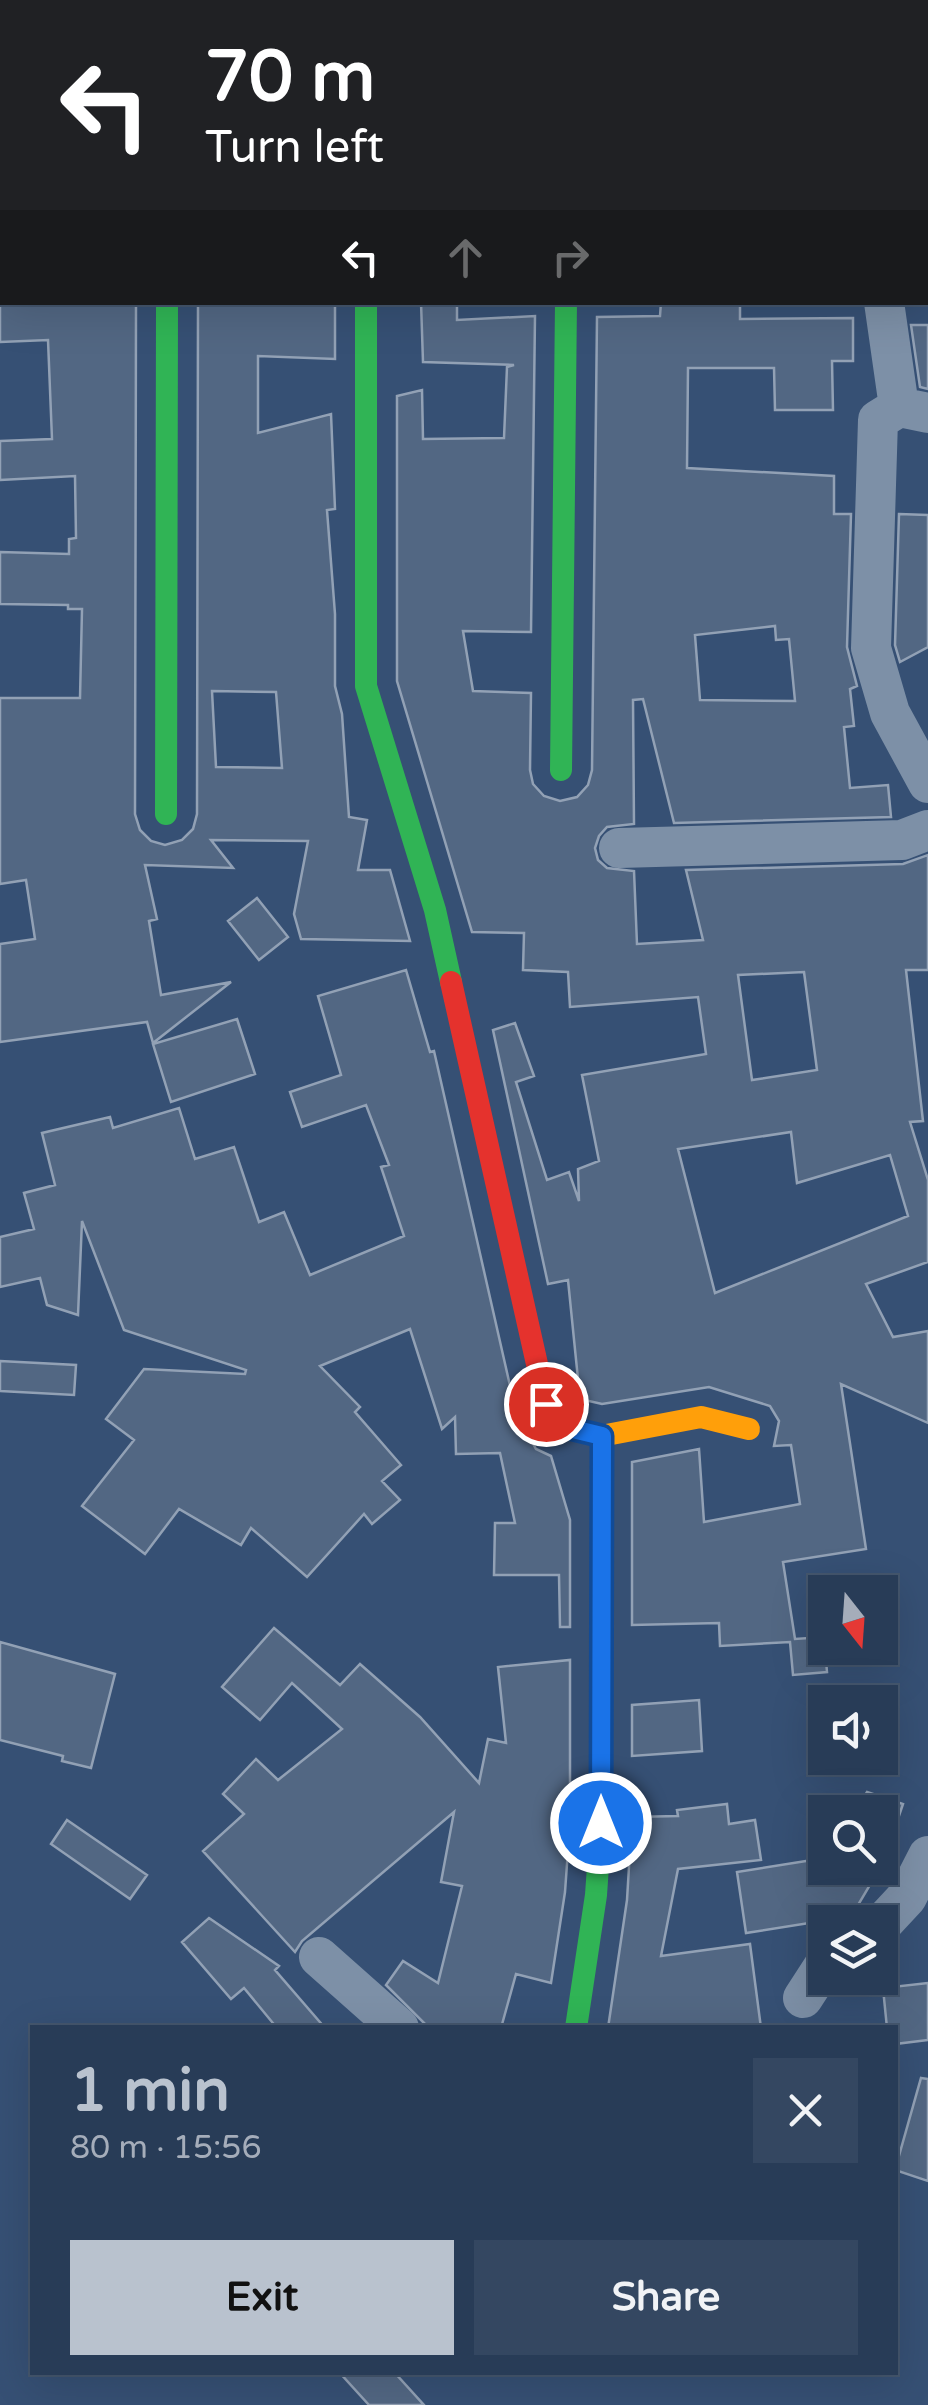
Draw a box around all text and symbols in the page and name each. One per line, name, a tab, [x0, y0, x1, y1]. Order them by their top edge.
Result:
text: 70 m	[205, 36, 375, 120]
icon: left	[40, 40, 170, 170]
text: Turn left	[205, 121, 384, 175]
icon: left	[333, 230, 388, 285]
icon: ahead	[438, 230, 493, 285]
icon: right	[543, 230, 598, 285]
pin	[504, 1362, 589, 1447]
icon: arrive	[519, 1377, 574, 1432]
north arrow	[808, 1575, 898, 1665]
map controls	[808, 1575, 898, 1995]
button: sound	[808, 1685, 898, 1775]
position arrow	[549, 1771, 653, 1875]
button: search	[808, 1795, 898, 1885]
button: layers	[808, 1905, 898, 1995]
text: 1 min	[70, 2055, 230, 2127]
button: close	[753, 2058, 858, 2163]
text: 80 m · 15:56	[70, 2129, 262, 2167]
button: Exit	[70, 2240, 454, 2355]
button: Share	[474, 2240, 858, 2355]

